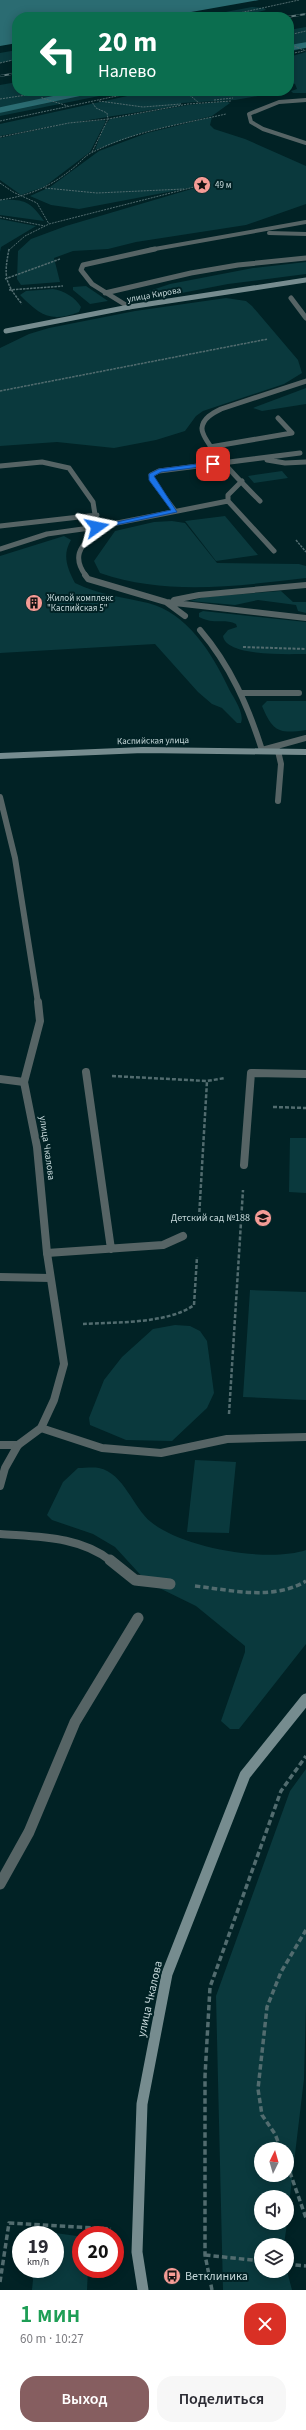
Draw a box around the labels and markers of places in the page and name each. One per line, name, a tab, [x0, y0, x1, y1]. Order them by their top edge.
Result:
place icon: 49 м	[192, 175, 212, 195]
place label: 49 м	[215, 179, 231, 192]
pin	[196, 447, 230, 481]
place label: Жилой комплекс "Каспийская 5"	[47, 592, 114, 615]
building icon: Жилой комплекс "Каспийская 5"	[24, 593, 44, 613]
school or university icon: Детский сад №188	[253, 1208, 273, 1228]
place label: Детский сад №188	[171, 1211, 250, 1225]
bus stop icon: Ветклиника	[162, 2266, 182, 2286]
place label: Ветклиника	[185, 2268, 248, 2285]

